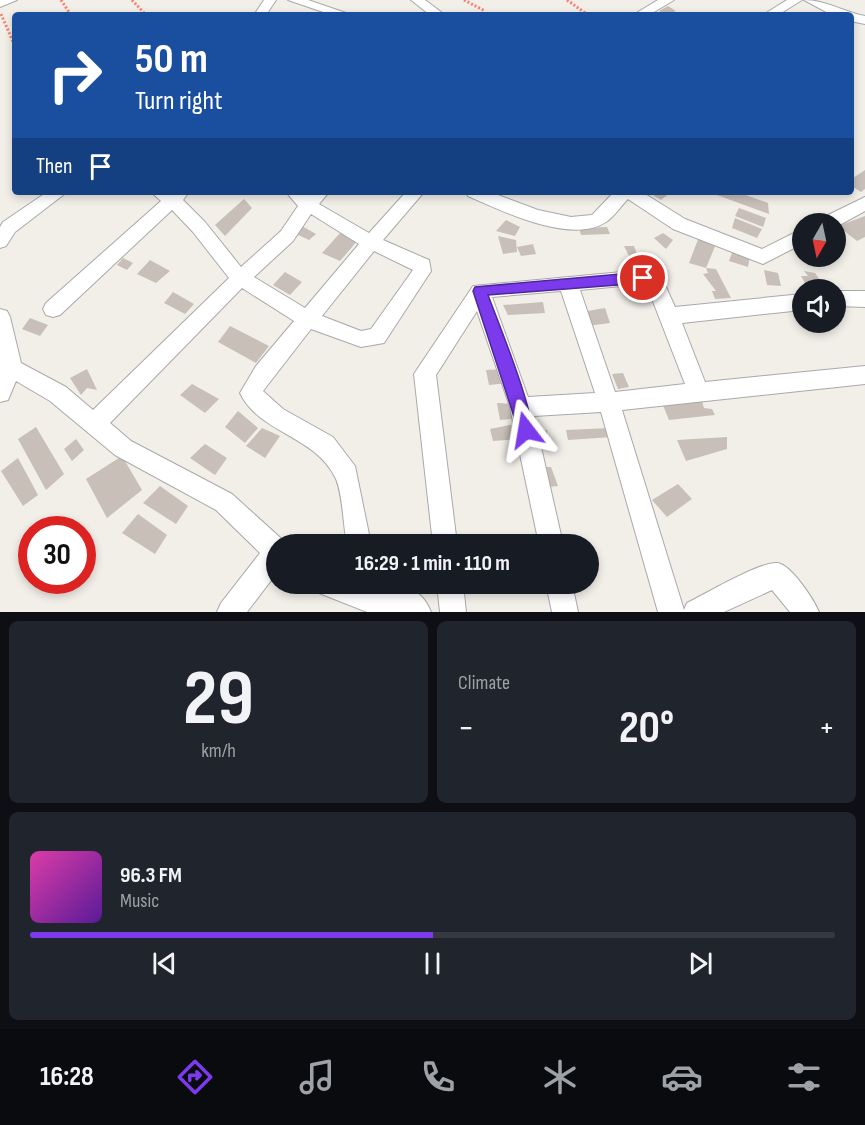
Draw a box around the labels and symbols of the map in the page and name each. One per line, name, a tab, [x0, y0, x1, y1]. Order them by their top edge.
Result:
north arrow	[792, 213, 846, 267]
pin	[617, 252, 668, 303]
position arrow	[494, 398, 558, 462]
speed limit sign: 30	[18, 516, 96, 594]

